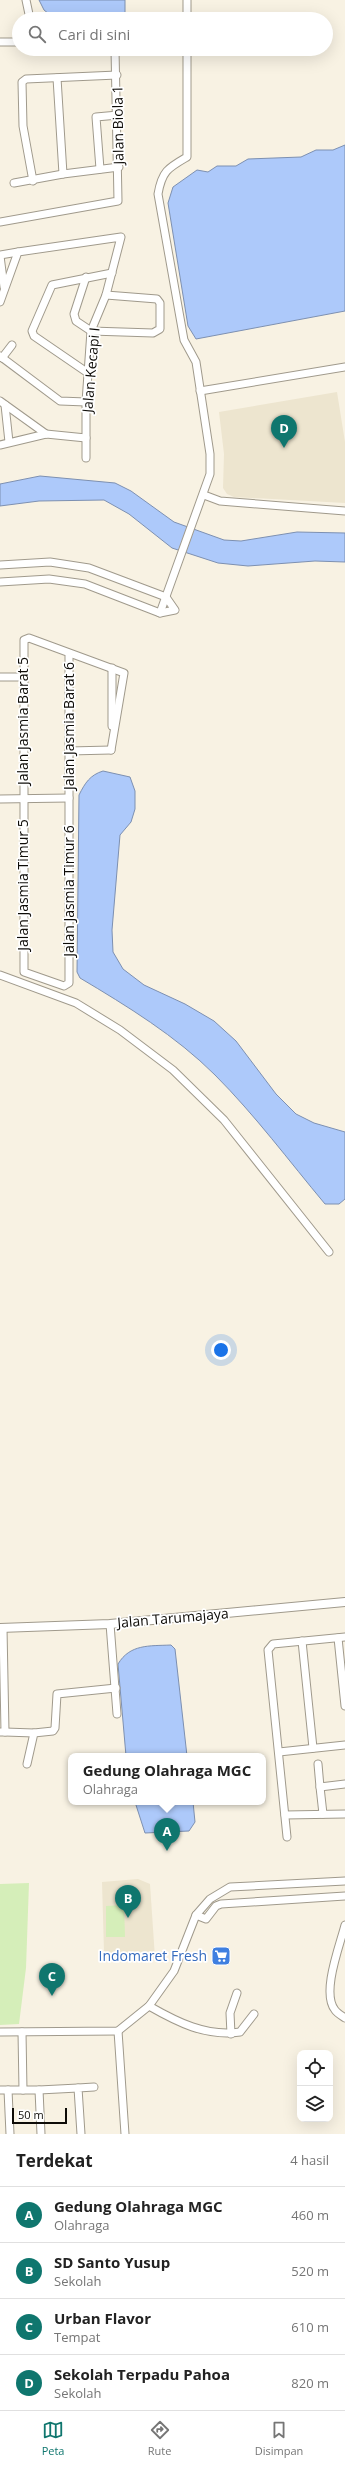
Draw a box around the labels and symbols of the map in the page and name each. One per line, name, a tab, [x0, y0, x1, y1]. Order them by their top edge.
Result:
street label: Jalan Biola 1	[107, 85, 128, 167]
street label: Jalan Kecapi I	[77, 326, 104, 415]
pin: D	[271, 415, 297, 448]
street label: Jalan Jasmia Barat 5	[13, 657, 32, 787]
street label: Jalan Jasmia Barat 6	[59, 662, 78, 792]
street label: Jalan Jasmia Timur 5	[13, 819, 32, 953]
street label: Jalan Jasmia Timur 6	[59, 825, 78, 959]
your location	[211, 1340, 231, 1360]
street label: Jalan Tarumajaya	[114, 1603, 229, 1632]
pin: A	[154, 1818, 180, 1851]
pin: B	[115, 1885, 141, 1918]
supermarket icon: Indomaret Fresh	[210, 1945, 232, 1967]
place label: Indomaret Fresh	[99, 1946, 207, 1965]
pin: C	[39, 1963, 65, 1996]
scale bar	[12, 2106, 67, 2125]

